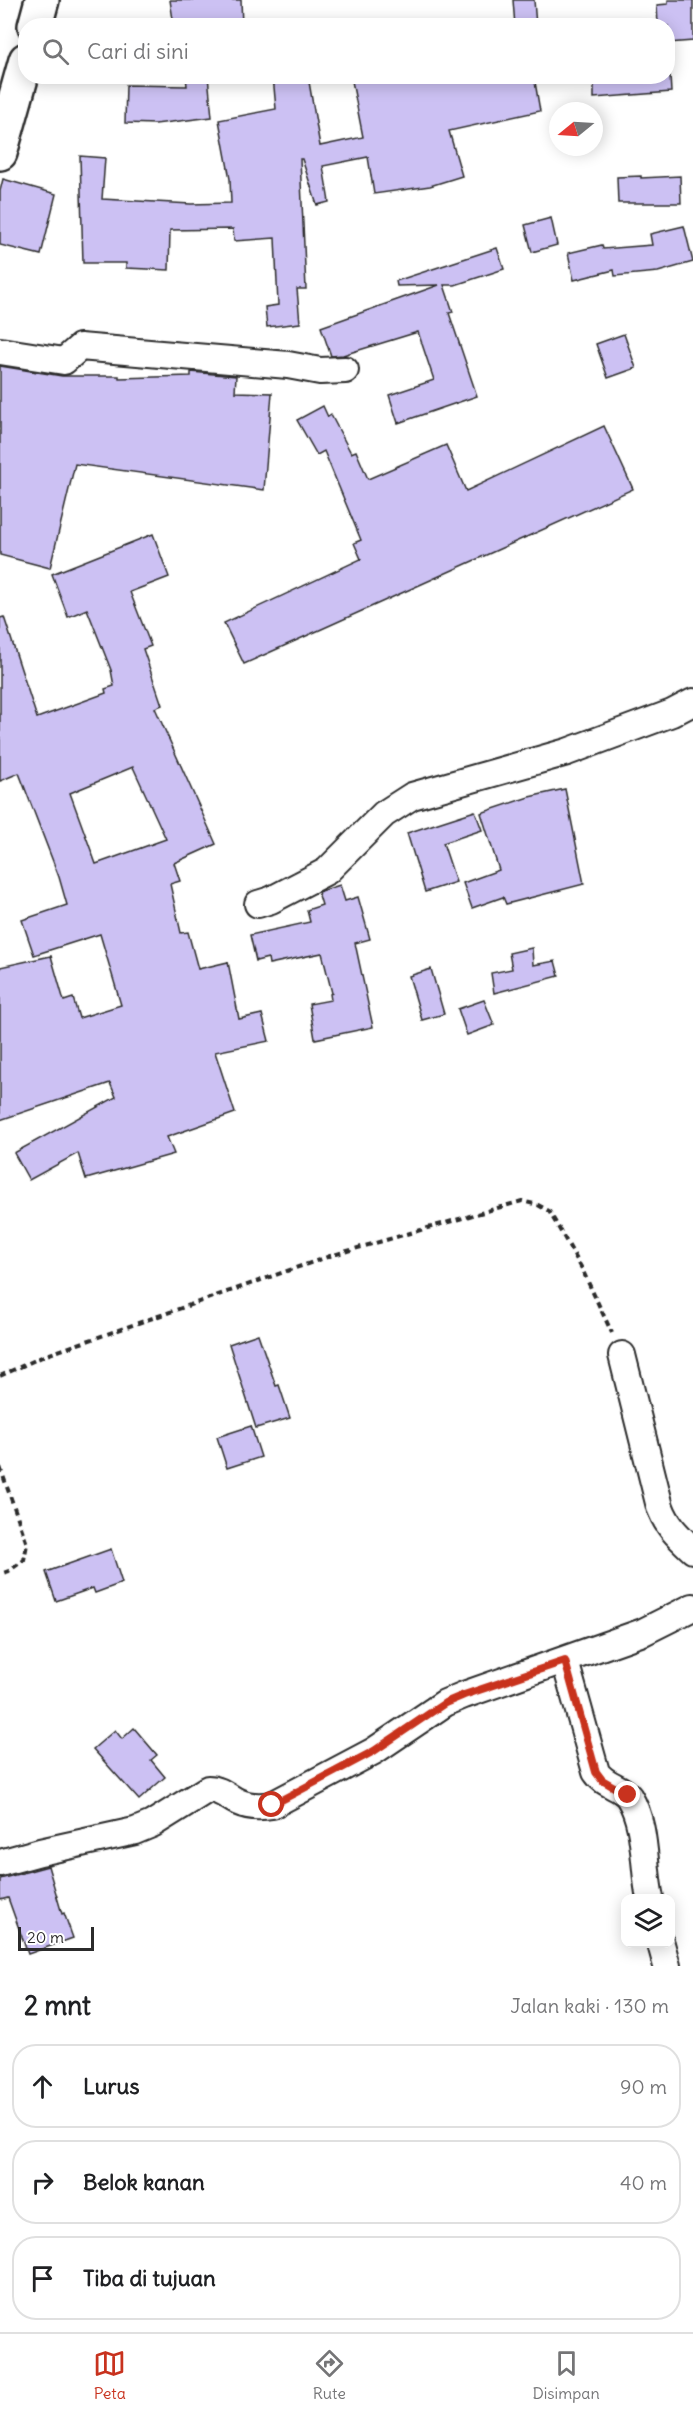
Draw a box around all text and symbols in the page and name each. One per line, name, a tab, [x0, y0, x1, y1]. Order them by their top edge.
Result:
search box	[18, 18, 675, 84]
icon: search	[39, 35, 72, 68]
text: Cari di sini	[87, 37, 189, 65]
north arrow	[549, 102, 603, 156]
route end	[614, 1781, 640, 1807]
route start	[258, 1791, 284, 1817]
map controls	[621, 1894, 675, 1948]
button: layers	[621, 1894, 675, 1948]
scale bar	[18, 1924, 94, 1952]
text: 20 m	[27, 1927, 64, 1947]
text: 2 mnt	[24, 1989, 91, 2022]
text: Jalan kaki · 130 m	[510, 1993, 669, 2018]
icon: ahead	[26, 2070, 59, 2103]
text: Lurus	[83, 2072, 139, 2100]
text: 90 m	[620, 2074, 667, 2099]
icon: right	[26, 2166, 59, 2199]
text: Belok kanan	[83, 2168, 205, 2196]
text: 40 m	[620, 2170, 667, 2195]
icon: arrive	[26, 2262, 59, 2295]
text: Tiba di tujuan	[83, 2264, 216, 2292]
tab: Peta	[93, 2347, 126, 2403]
tab: Rute	[313, 2347, 346, 2403]
tab: Disimpan	[532, 2347, 600, 2403]

